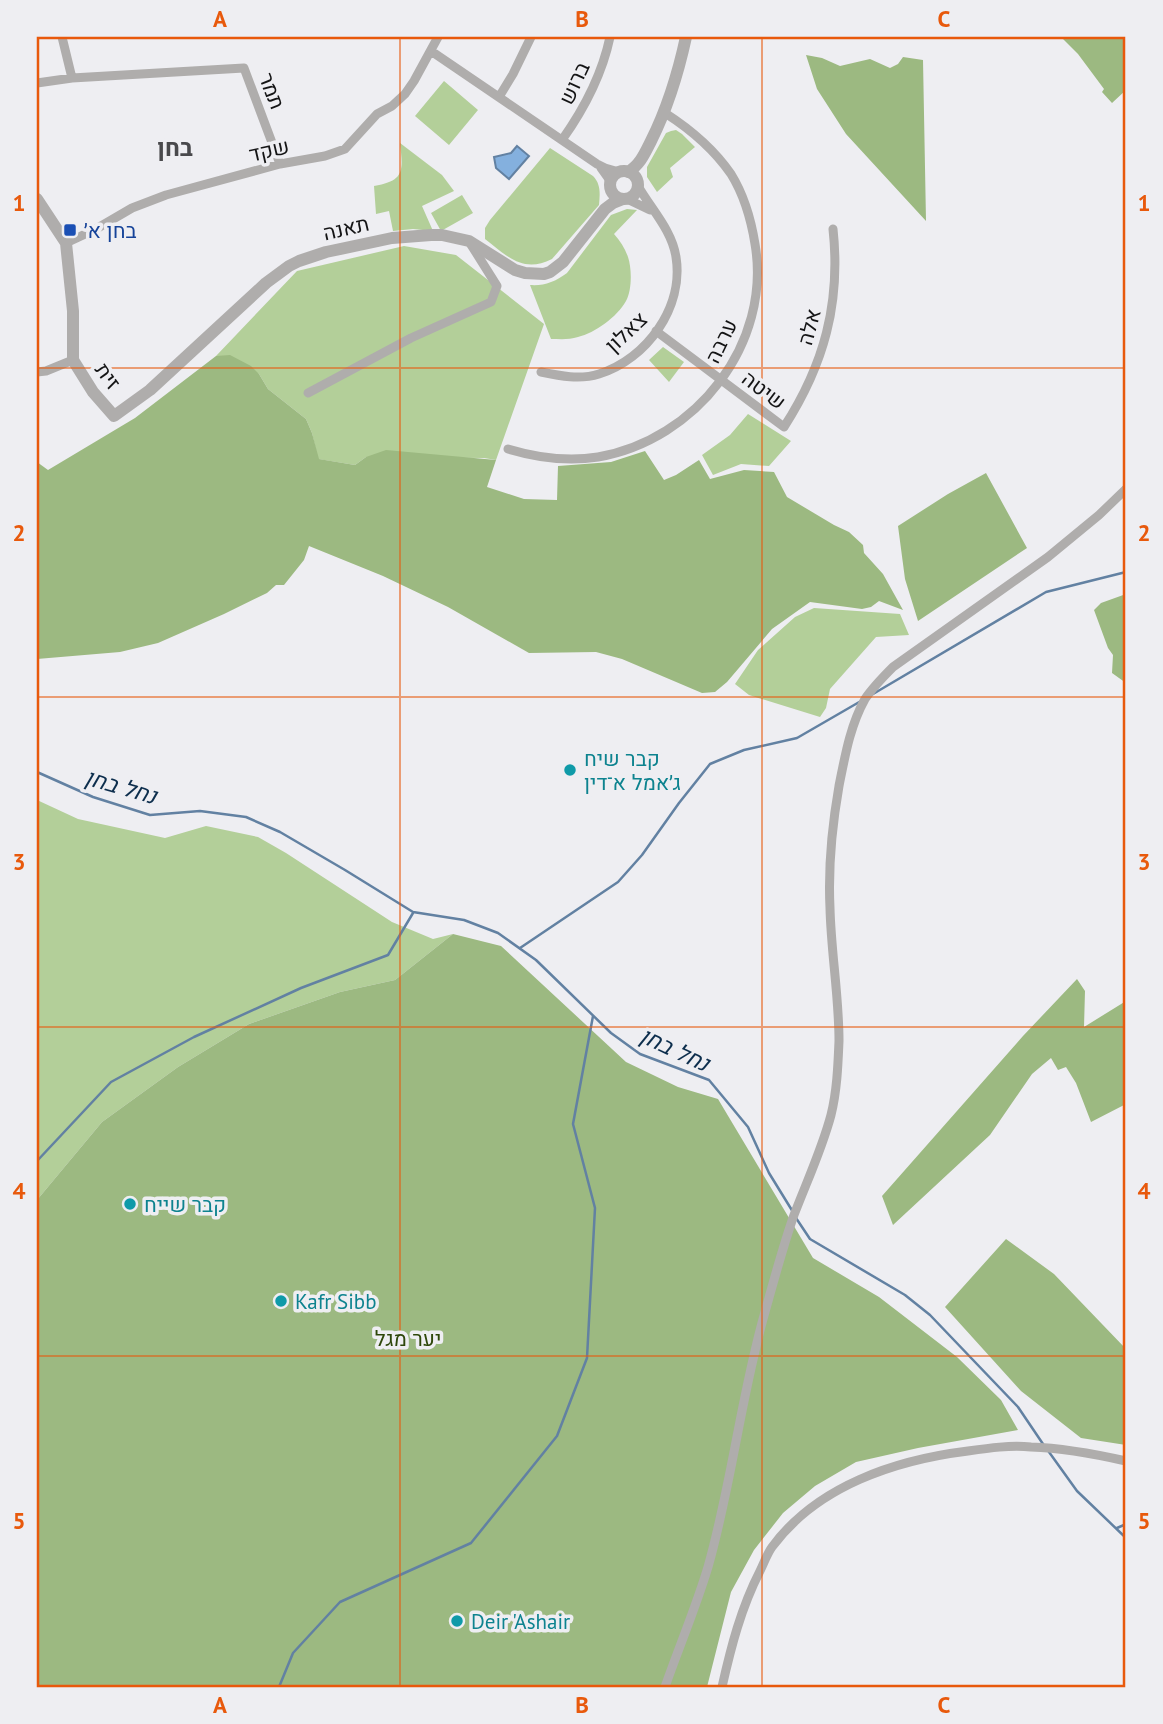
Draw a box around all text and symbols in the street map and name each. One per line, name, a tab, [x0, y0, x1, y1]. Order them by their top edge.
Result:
text: A	[213, 4, 227, 33]
text: B	[575, 4, 589, 33]
text: C	[938, 4, 951, 33]
street label: ברוש	[552, 57, 596, 109]
street label: תמר	[253, 69, 291, 113]
district label: בחן	[157, 132, 193, 163]
street label: שקד	[246, 132, 292, 168]
text: 1	[12, 188, 26, 217]
text: 1	[1137, 188, 1151, 217]
street label: תאנה	[320, 210, 372, 246]
place label: בחן א׳	[84, 217, 136, 244]
marker: בחן א׳	[62, 222, 78, 238]
street label: צאלון	[599, 306, 653, 358]
street label: אלה	[791, 306, 827, 348]
street label: ערבה	[699, 314, 743, 368]
street label: זית	[89, 357, 127, 395]
street label: שיטה	[737, 365, 791, 415]
text: 2	[12, 518, 26, 547]
text: 2	[1137, 518, 1151, 547]
place label: קבר שיח ג׳אמל א־דין	[584, 745, 681, 796]
water label: נחל בחן	[82, 762, 162, 810]
marker: קבר שיח ג׳אמל א־דין	[562, 762, 578, 778]
text: 3	[12, 847, 26, 876]
text: 3	[1137, 847, 1151, 876]
water label: נחל בחן	[636, 1020, 716, 1078]
text: 4	[12, 1176, 26, 1205]
text: 4	[1137, 1176, 1151, 1205]
place label: קבר שייח	[144, 1191, 226, 1218]
marker: קבר שייח	[122, 1196, 138, 1212]
place label: Kafr Sibb	[295, 1288, 377, 1315]
marker: Kafr Sibb	[273, 1293, 289, 1309]
park label: יער מגל	[375, 1325, 441, 1352]
text: 5	[12, 1506, 26, 1535]
text: 5	[1137, 1506, 1151, 1535]
place label: Deir 'Ashair	[471, 1608, 570, 1635]
marker: Deir 'Ashair	[449, 1613, 465, 1629]
text: A	[213, 1690, 227, 1719]
text: B	[575, 1690, 589, 1719]
text: C	[938, 1690, 951, 1719]

